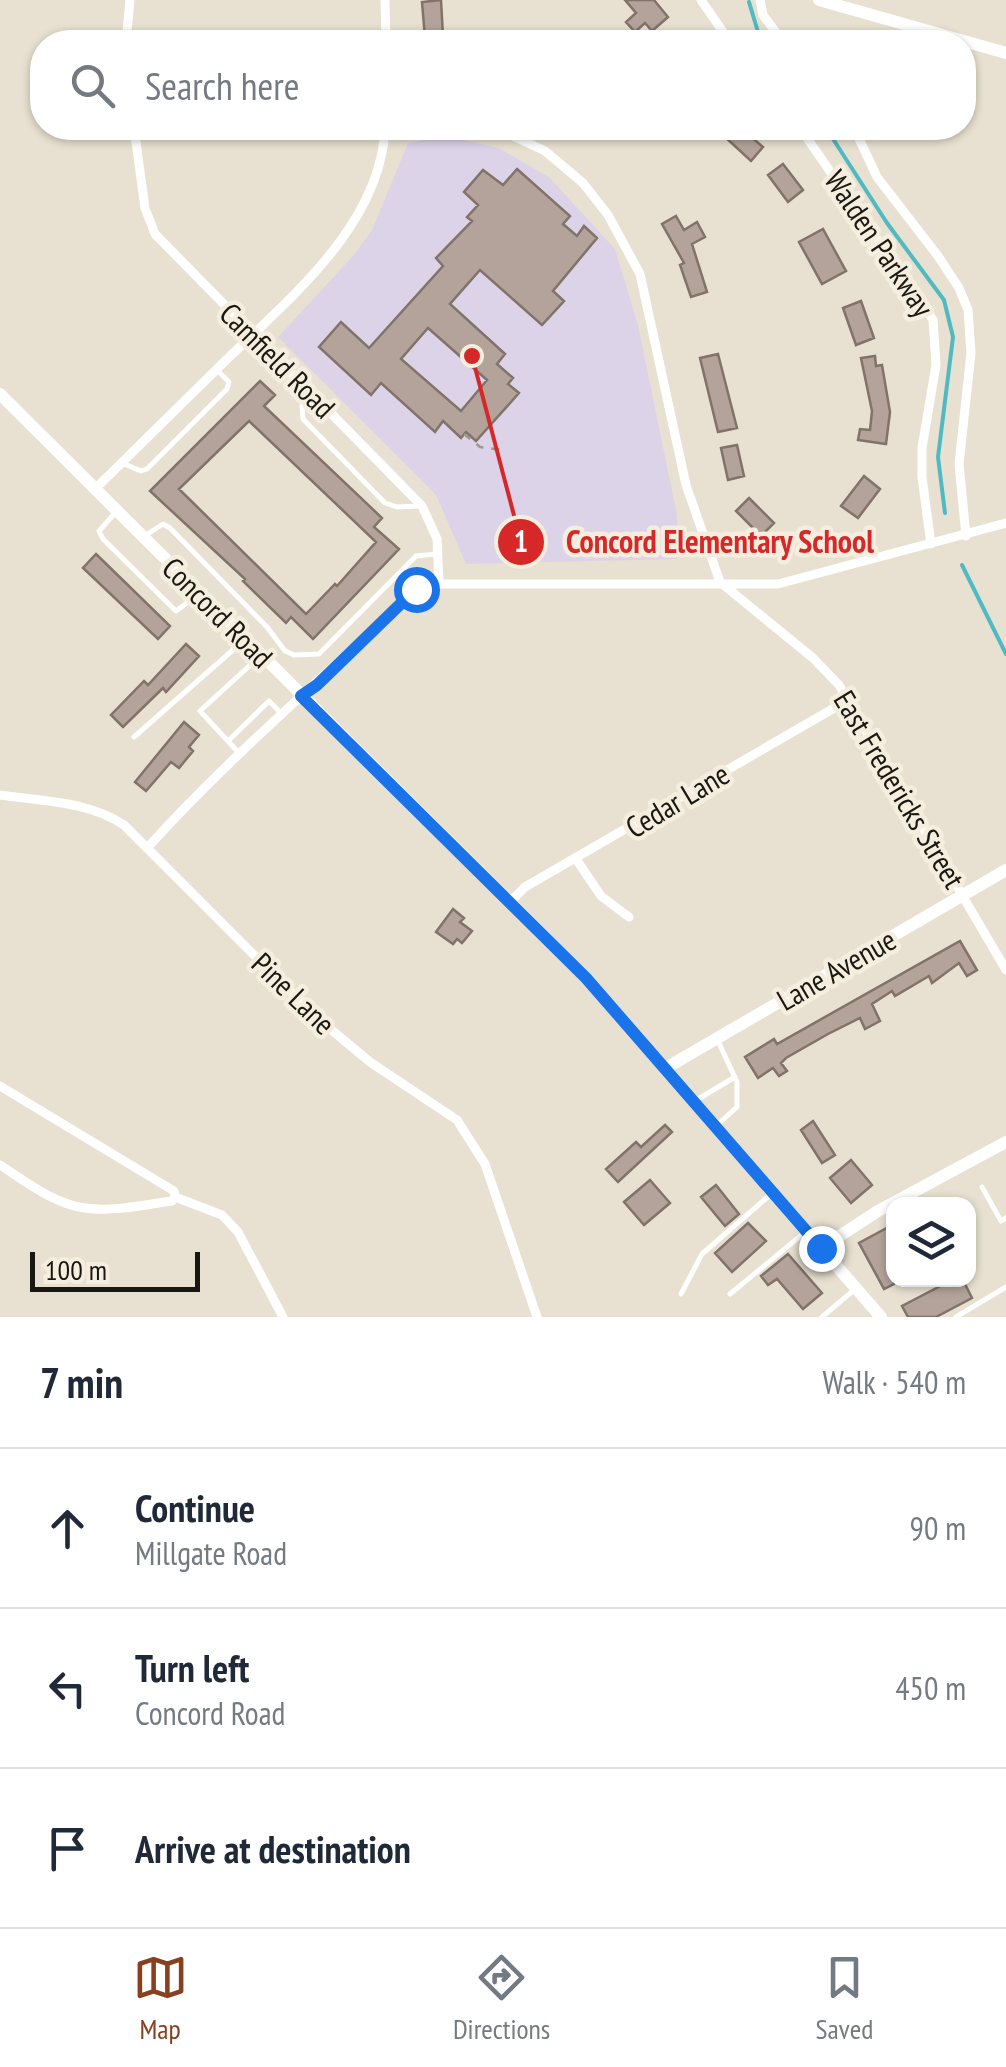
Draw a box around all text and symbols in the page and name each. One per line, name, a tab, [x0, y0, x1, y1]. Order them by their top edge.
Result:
search box	[30, 30, 976, 140]
icon: search	[65, 58, 120, 113]
text: Search here	[145, 61, 299, 110]
street label: Walden Parkway	[817, 162, 944, 324]
street label: Camfield Road	[212, 294, 344, 426]
callout: Concord Elementary School	[496, 511, 895, 573]
text: Concord Elementary School	[566, 520, 874, 562]
text: 1	[514, 521, 528, 560]
street label: Concord Road	[154, 548, 282, 676]
route start	[394, 567, 440, 613]
street label: East Fredericks Street	[826, 683, 975, 896]
street label: Cedar Lane	[618, 754, 736, 846]
street label: Lane Avenue	[770, 919, 902, 1019]
street label: Pine Lane	[244, 944, 344, 1042]
map controls	[886, 1197, 976, 1287]
button: layers	[886, 1197, 976, 1287]
route end	[799, 1226, 845, 1272]
scale bar	[30, 1247, 200, 1292]
text: 100 m	[45, 1251, 107, 1288]
text: 7 min	[40, 1355, 123, 1410]
text: Walk · 540 m	[822, 1361, 966, 1403]
text: Continue	[135, 1483, 255, 1532]
icon: ahead	[40, 1501, 95, 1556]
text: 90 m	[910, 1507, 966, 1549]
text: Millgate Road	[135, 1532, 287, 1574]
text: Turn left	[135, 1643, 249, 1692]
icon: left	[40, 1661, 95, 1716]
text: 450 m	[895, 1667, 966, 1709]
text: Concord Road	[135, 1692, 285, 1734]
icon: arrive	[40, 1821, 95, 1876]
text: Arrive at destination	[135, 1824, 411, 1873]
tab: Map	[133, 1950, 188, 2047]
tab: Directions	[453, 1950, 550, 2047]
tab: Saved	[816, 1950, 873, 2047]

